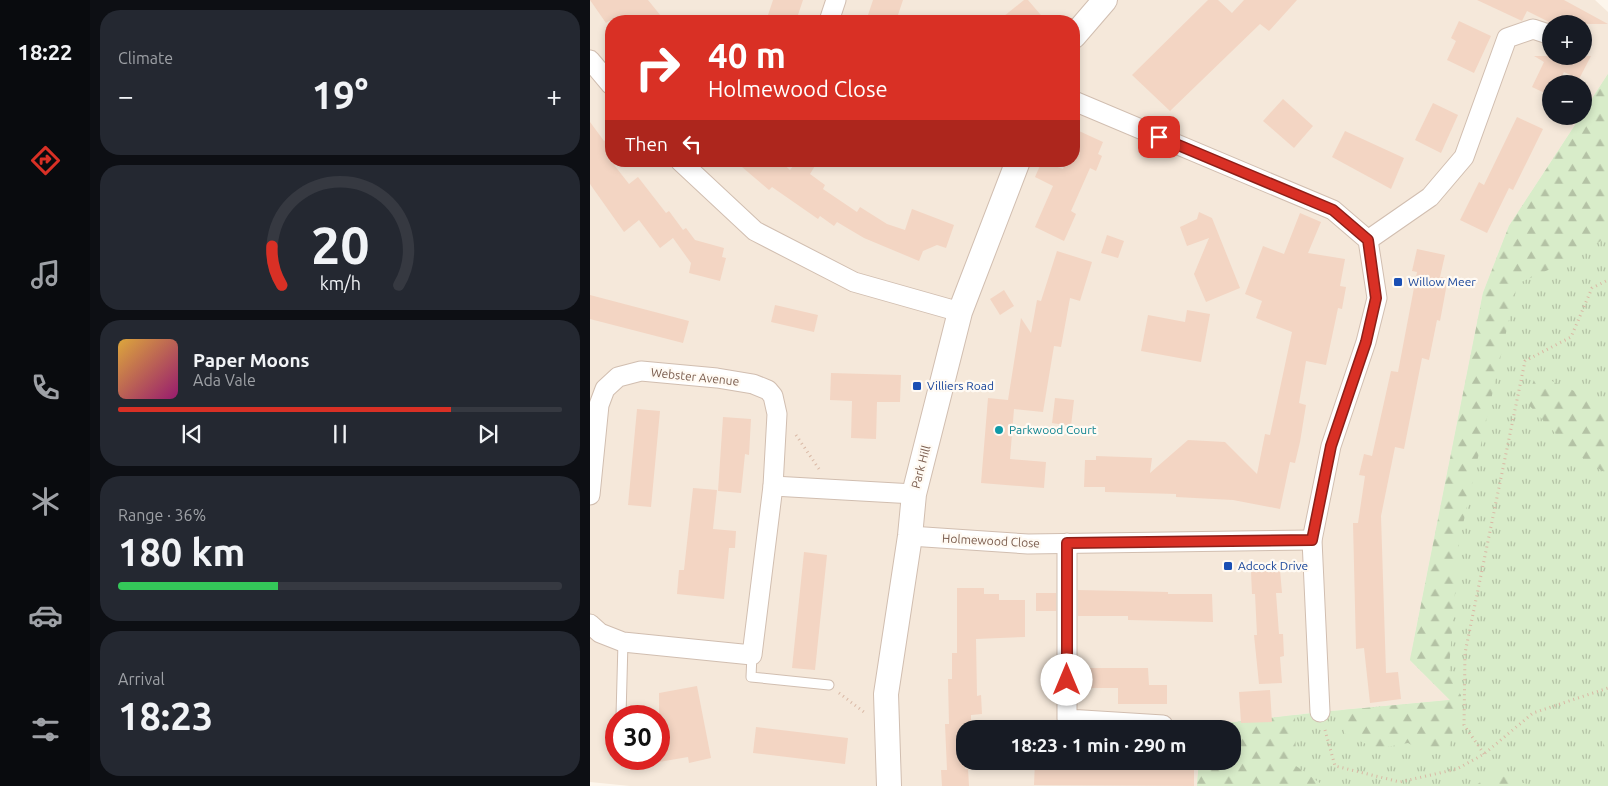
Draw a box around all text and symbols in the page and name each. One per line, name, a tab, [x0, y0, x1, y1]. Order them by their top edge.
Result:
map controls	[1542, 15, 1592, 125]
button: +	[1542, 15, 1592, 65]
icon: right	[625, 35, 690, 100]
text: 40 m	[708, 35, 786, 75]
text: 18:22	[17, 39, 73, 64]
text: Climate	[118, 49, 173, 67]
text: 19°	[312, 74, 368, 116]
button: −	[1542, 75, 1592, 125]
text: Holmewood Close	[708, 76, 888, 101]
text: −	[118, 80, 134, 111]
text: +	[546, 80, 562, 111]
pin	[1138, 116, 1180, 158]
icon: arrive	[1145, 123, 1173, 151]
icon: left	[678, 130, 706, 158]
text: Then	[625, 133, 668, 155]
icon: directions	[28, 143, 63, 178]
text: 20	[311, 216, 369, 274]
icon: music	[28, 257, 63, 292]
text: km/h	[319, 273, 361, 293]
place label: Willow Meer	[1408, 275, 1476, 288]
marker: Willow Meer	[1392, 276, 1404, 288]
text: Paper Moons	[193, 349, 310, 371]
street label: Webster Avenue	[650, 365, 740, 388]
icon: phone	[28, 370, 63, 405]
text: Ada Vale	[193, 371, 256, 389]
place label: Villiers Road	[927, 379, 994, 392]
marker: Villiers Road	[911, 380, 923, 392]
icon: previous	[178, 420, 206, 448]
icon: pause	[326, 420, 354, 448]
icon: next	[474, 420, 502, 448]
place label: Parkwood Court	[1009, 423, 1097, 436]
marker: Parkwood Court	[993, 424, 1005, 436]
street label: Park Hill	[909, 444, 933, 490]
icon: climate	[28, 484, 63, 519]
text: Range · 36%	[118, 506, 206, 524]
text: 180 km	[118, 531, 245, 573]
street label: Holmewood Close	[942, 531, 1040, 550]
place label: Adcock Drive	[1238, 559, 1308, 572]
marker: Adcock Drive	[1222, 560, 1234, 572]
icon: car	[28, 598, 63, 633]
position arrow	[1040, 653, 1092, 705]
text: Arrival	[118, 670, 165, 688]
text: 18:23	[118, 695, 213, 737]
speed limit sign: 30	[605, 705, 670, 770]
icon: filters	[28, 712, 63, 747]
text: 18:23 · 1 min · 290 m	[1011, 734, 1186, 756]

